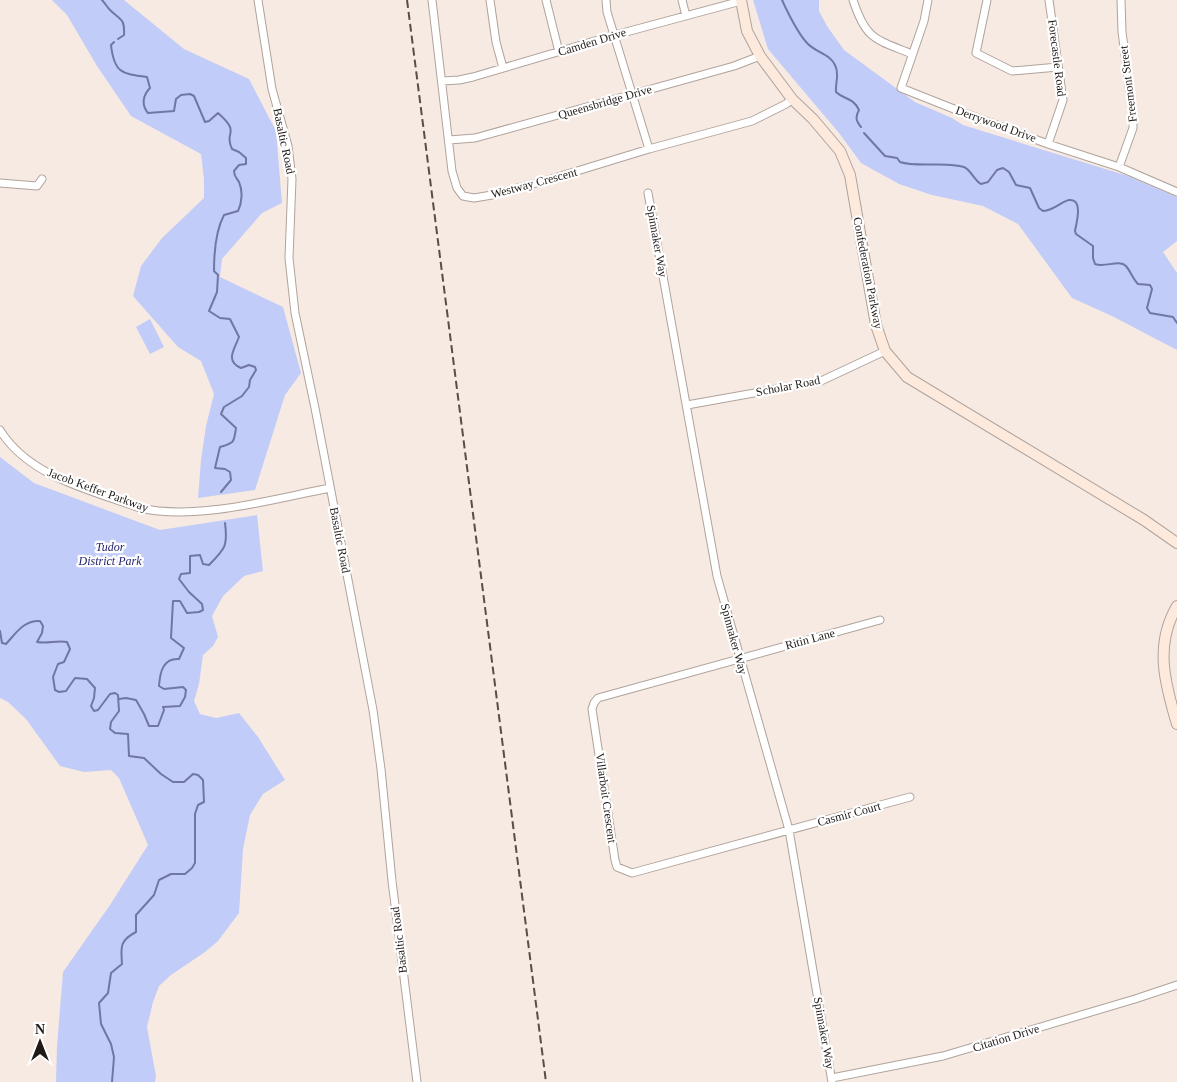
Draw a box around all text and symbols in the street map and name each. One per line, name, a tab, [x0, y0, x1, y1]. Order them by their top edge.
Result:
street label: Forecastle Road	[1045, 19, 1069, 97]
street label: Camden Drive	[556, 25, 628, 59]
street label: Freemont Street	[1116, 44, 1140, 123]
street label: Queensbridge Drive	[556, 82, 654, 122]
street label: Derrywood Drive	[954, 103, 1038, 145]
street label: Basaltic Road	[270, 107, 298, 175]
street label: Westway Crescent	[489, 165, 579, 201]
street label: Spinnaker Way	[644, 204, 670, 278]
street label: Confederation Parkway	[850, 216, 886, 330]
street label: Scholar Road	[755, 373, 821, 399]
street label: Jacob Keffer Parkway	[46, 465, 150, 515]
street label: Basaltic Road	[327, 506, 353, 574]
park label: Tudor District Park	[78, 540, 142, 568]
street label: Spinnaker Way	[718, 602, 750, 676]
street label: Ritin Lane	[784, 626, 836, 652]
street label: Villarboit Crescent	[593, 752, 619, 845]
street label: Casmir Court	[816, 799, 883, 829]
street label: Basaltic Road	[388, 906, 410, 974]
street label: Spinnaker Way	[811, 996, 837, 1070]
north arrow	[15, 1017, 65, 1067]
street label: Citation Drive	[971, 1021, 1041, 1055]
text: N	[35, 1022, 45, 1037]

